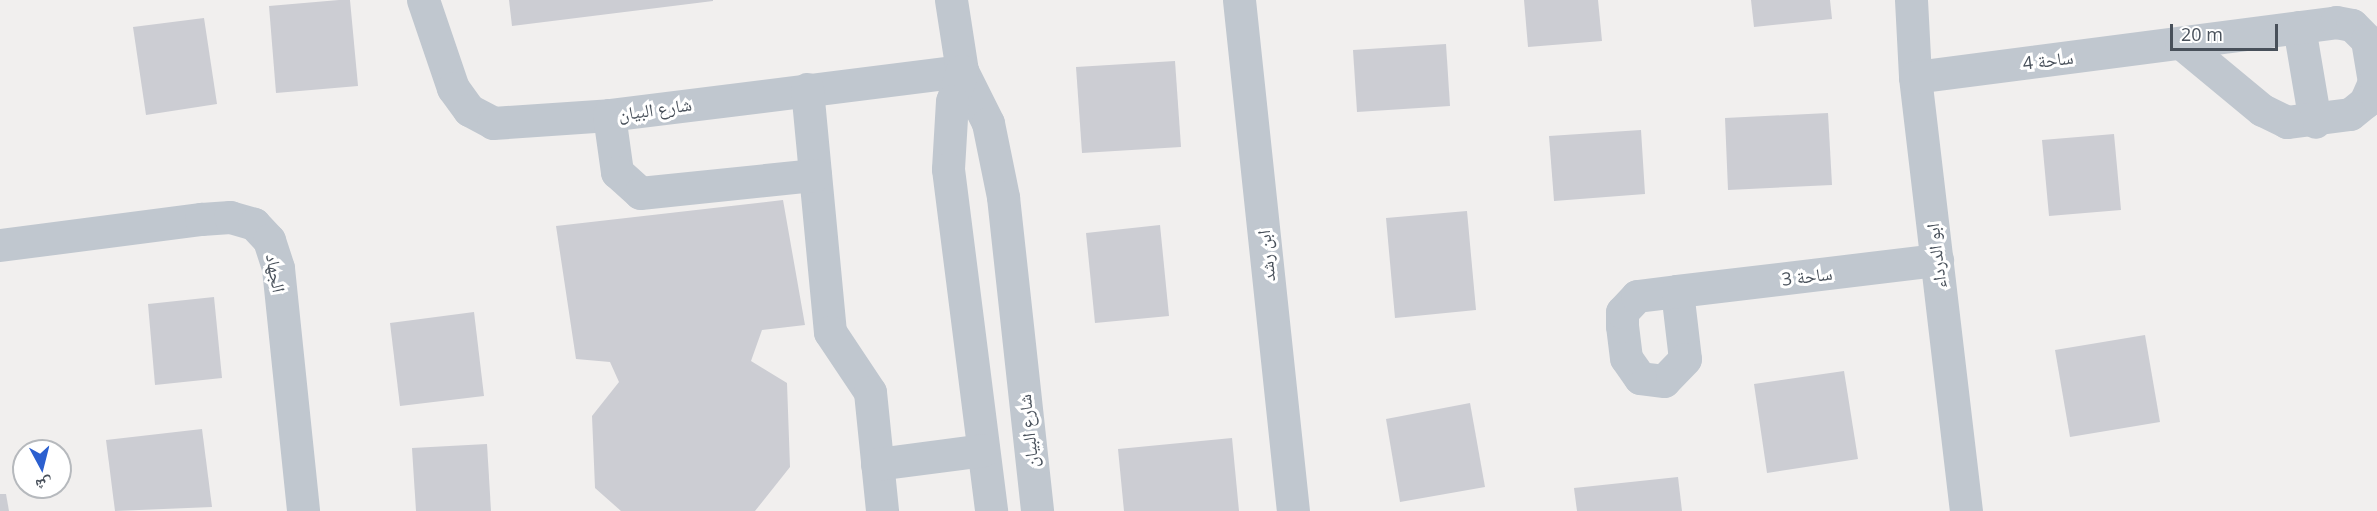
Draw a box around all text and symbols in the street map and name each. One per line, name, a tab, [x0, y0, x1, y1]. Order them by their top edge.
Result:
scale bar	[2173, 12, 2281, 50]
text: 20 m	[2181, 22, 2223, 46]
street label: ساحة 4	[2021, 46, 2075, 74]
street label: شارع البيان	[617, 93, 693, 125]
street label: ابو الدرداء	[1921, 222, 1951, 290]
street label: ابن رشد	[1253, 229, 1279, 283]
street label: الجهاد	[262, 252, 290, 294]
street label: ساحة 3	[1780, 262, 1834, 290]
street label: شارع البيان	[1013, 393, 1043, 469]
north arrow	[12, 439, 72, 499]
text: ش	[34, 473, 54, 497]

